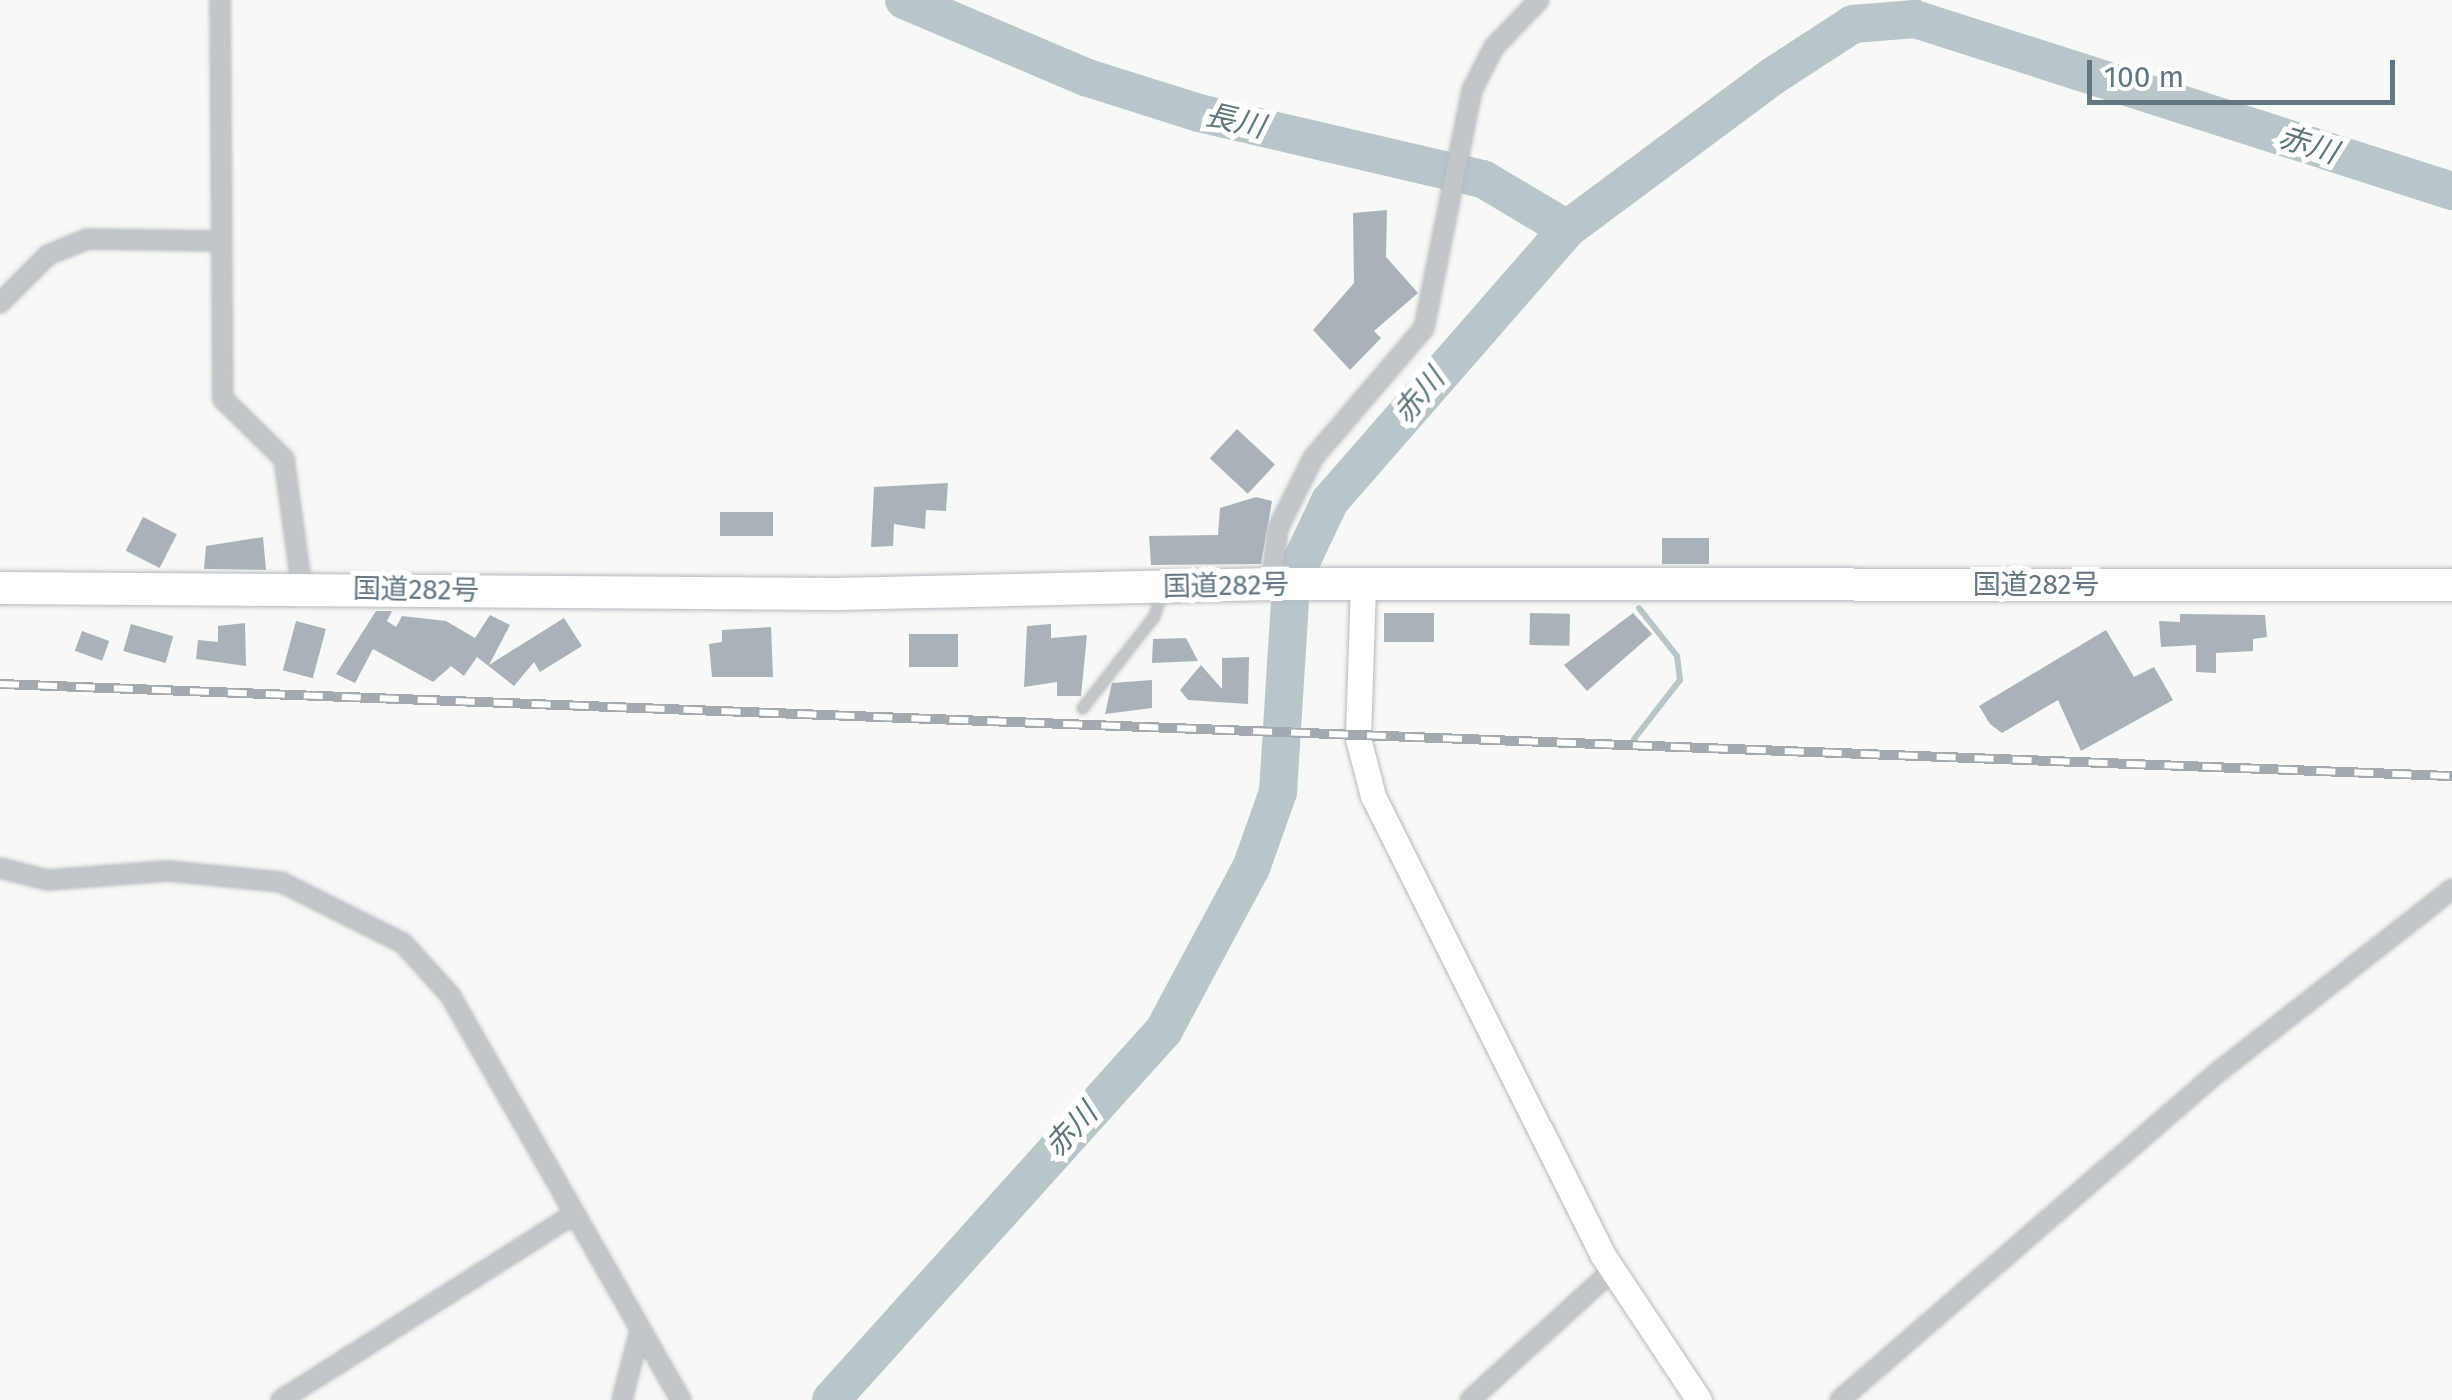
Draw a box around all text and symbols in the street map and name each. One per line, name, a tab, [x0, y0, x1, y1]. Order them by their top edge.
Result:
scale bar	[2092, 40, 2400, 102]
text: 100 m	[2104, 59, 2184, 95]
water label: 長川	[1202, 97, 1268, 145]
water label: 赤川	[2274, 119, 2342, 171]
water label: 赤川	[1386, 361, 1452, 431]
street label: 国道282号	[1162, 568, 1290, 604]
street label: 国道282号	[1973, 568, 2099, 602]
street label: 国道282号	[352, 572, 480, 608]
water label: 赤川	[1037, 1096, 1105, 1164]

